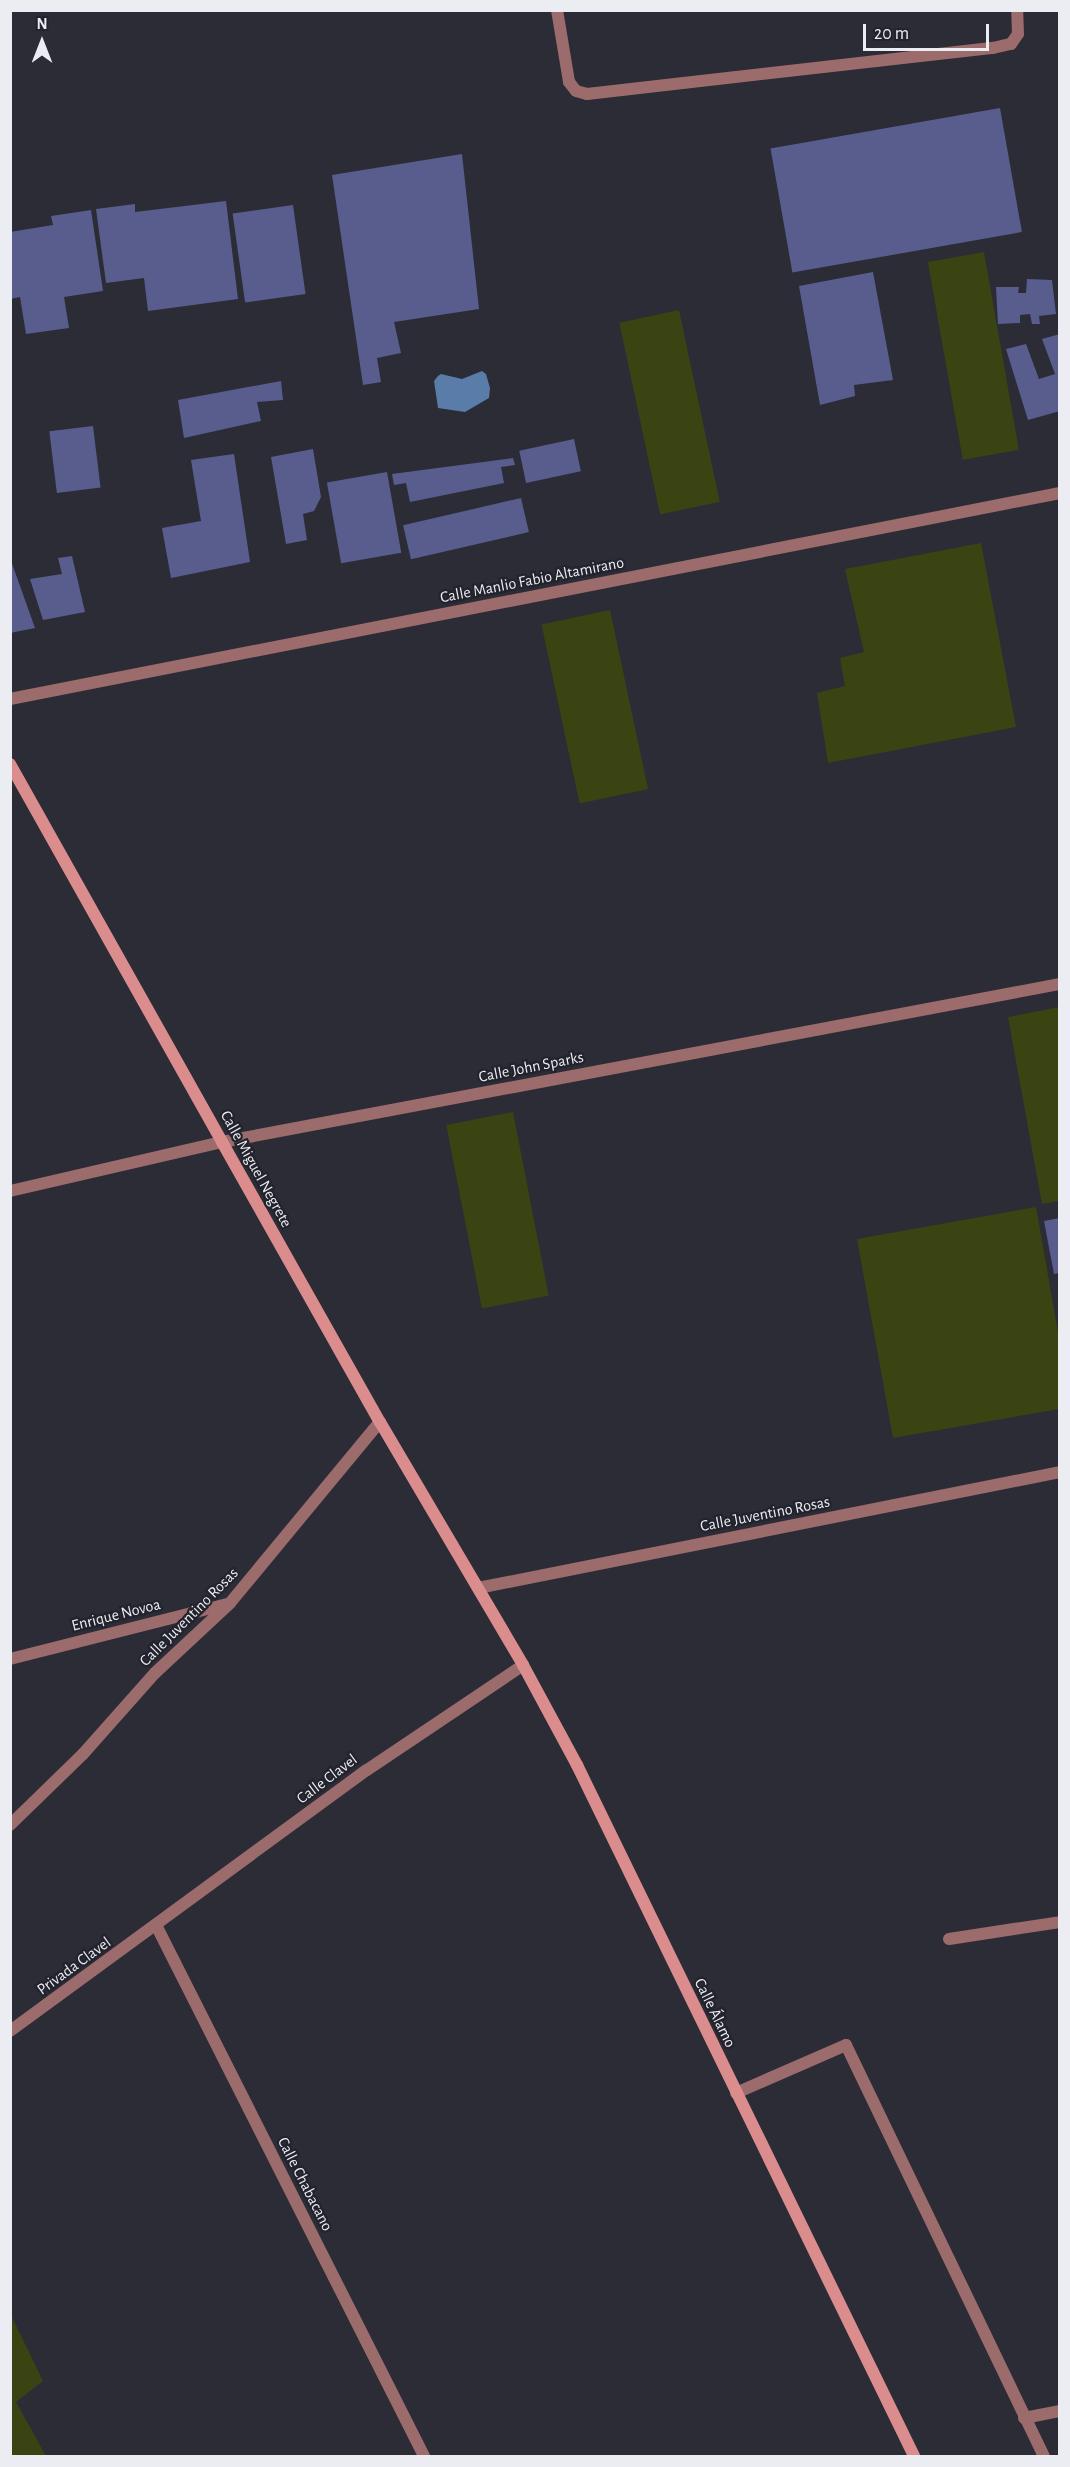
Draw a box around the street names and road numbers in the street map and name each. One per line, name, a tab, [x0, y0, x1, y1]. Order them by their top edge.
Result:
street label: Calle Manlio Fabio Altamirano	[438, 553, 626, 607]
street label: Calle John Sparks	[477, 1047, 585, 1087]
street label: Calle Miguel Negrete	[216, 1107, 296, 1231]
street label: Calle Juventino Rosas	[699, 1492, 831, 1536]
street label: Calle Juventino Rosas	[136, 1564, 242, 1670]
street label: Enrique Novoa	[70, 1595, 162, 1635]
street label: Calle Clavel	[293, 1750, 361, 1808]
street label: Privada Clavel	[33, 1933, 115, 1999]
street label: Calle Álamo	[690, 1975, 740, 2051]
street label: Calle Chabacano	[273, 2134, 337, 2234]

